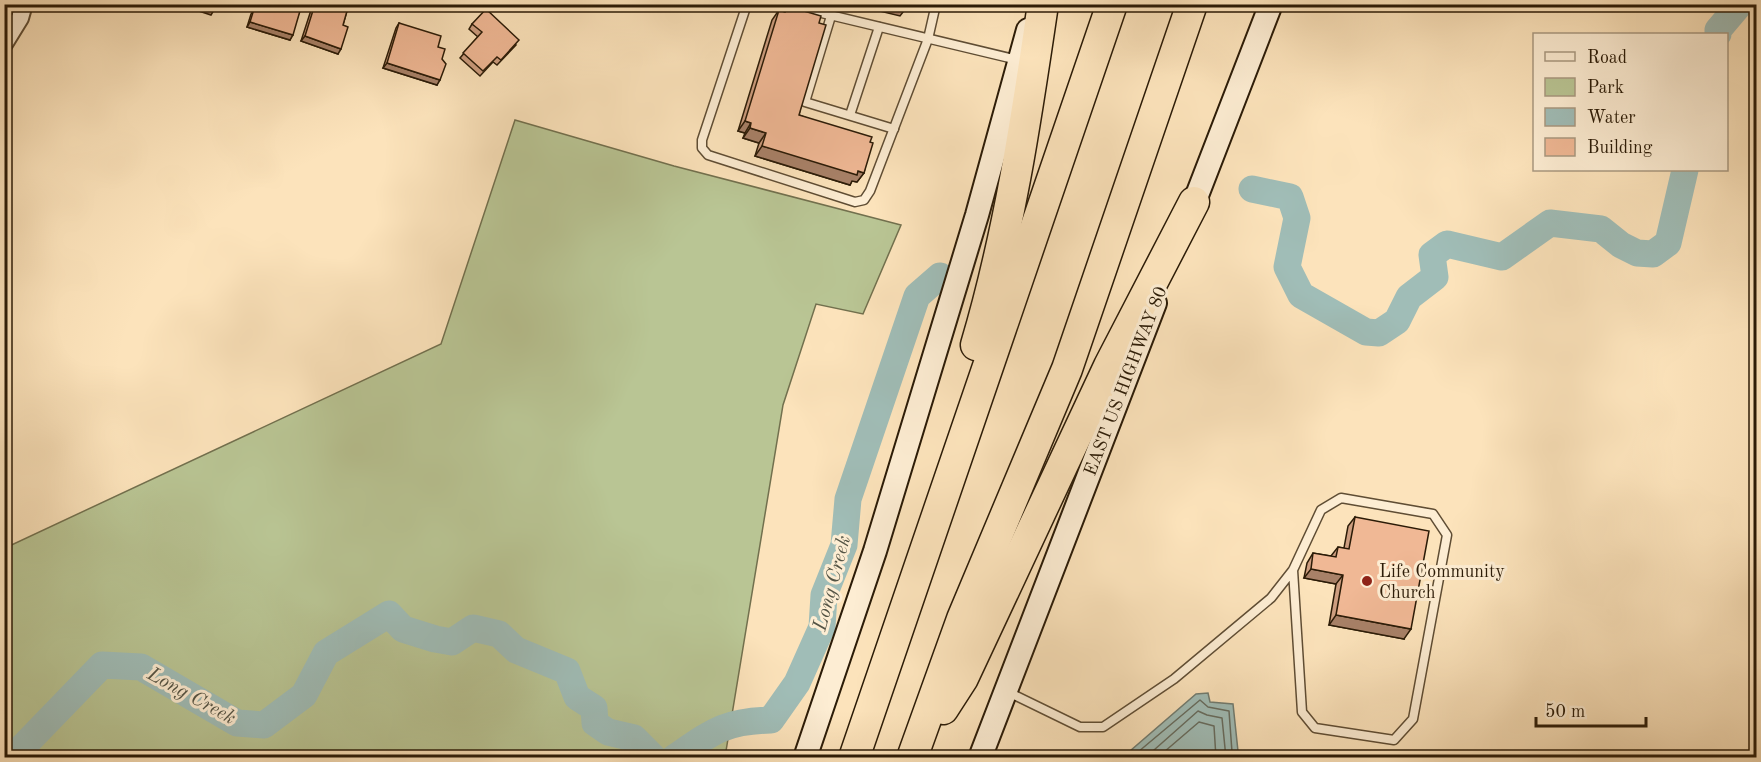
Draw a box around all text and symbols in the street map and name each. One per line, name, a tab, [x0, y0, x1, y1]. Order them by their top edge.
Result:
legend	[1533, 33, 1728, 171]
text: Road	[1587, 49, 1627, 67]
text: Park	[1587, 79, 1624, 97]
text: Water	[1587, 109, 1636, 127]
text: Building	[1587, 139, 1653, 157]
street label: EAST US HIGHWAY 80	[1081, 284, 1170, 478]
water label: Long Creek	[810, 534, 855, 634]
place label: Life Community Church	[1379, 563, 1505, 602]
marker: Life Community Church	[1360, 574, 1374, 588]
water label: Long Creek	[143, 664, 239, 729]
scale bar	[1536, 690, 1646, 728]
text: 50 m	[1545, 703, 1585, 721]

